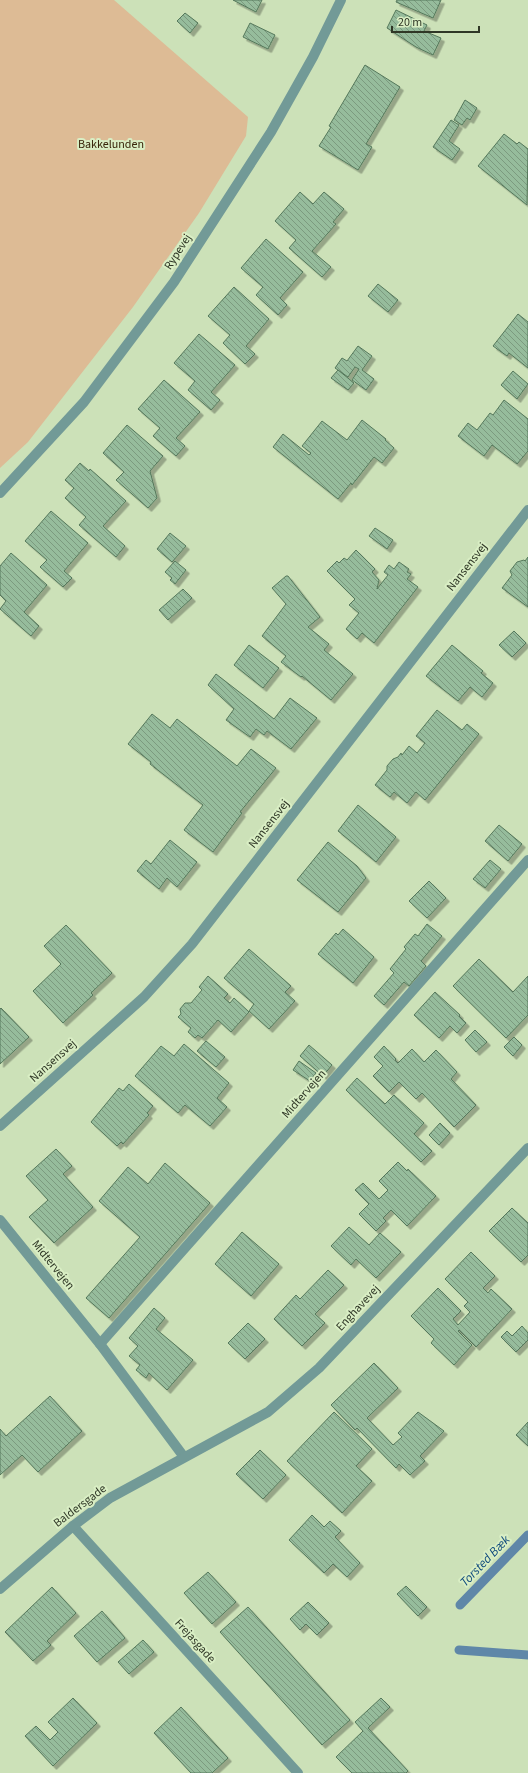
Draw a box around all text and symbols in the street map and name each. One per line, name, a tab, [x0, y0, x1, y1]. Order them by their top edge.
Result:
scale bar	[392, 8, 479, 34]
text: 20 m	[398, 14, 422, 31]
park label: Bakkelunden	[78, 136, 144, 153]
street label: Rypevej	[160, 231, 196, 273]
street label: Nansensvej	[443, 539, 491, 595]
street label: Nansensvej	[245, 796, 293, 852]
street label: Nansensvej	[26, 1035, 80, 1087]
street label: Midtervejen	[278, 1066, 330, 1122]
street label: Midtervejen	[28, 1236, 78, 1294]
street label: Enghavevej	[332, 1281, 384, 1335]
street label: Baldersgade	[50, 1480, 110, 1532]
water label: Torsted Bæk	[456, 1531, 515, 1591]
street label: Frejasgade	[171, 1615, 219, 1667]

